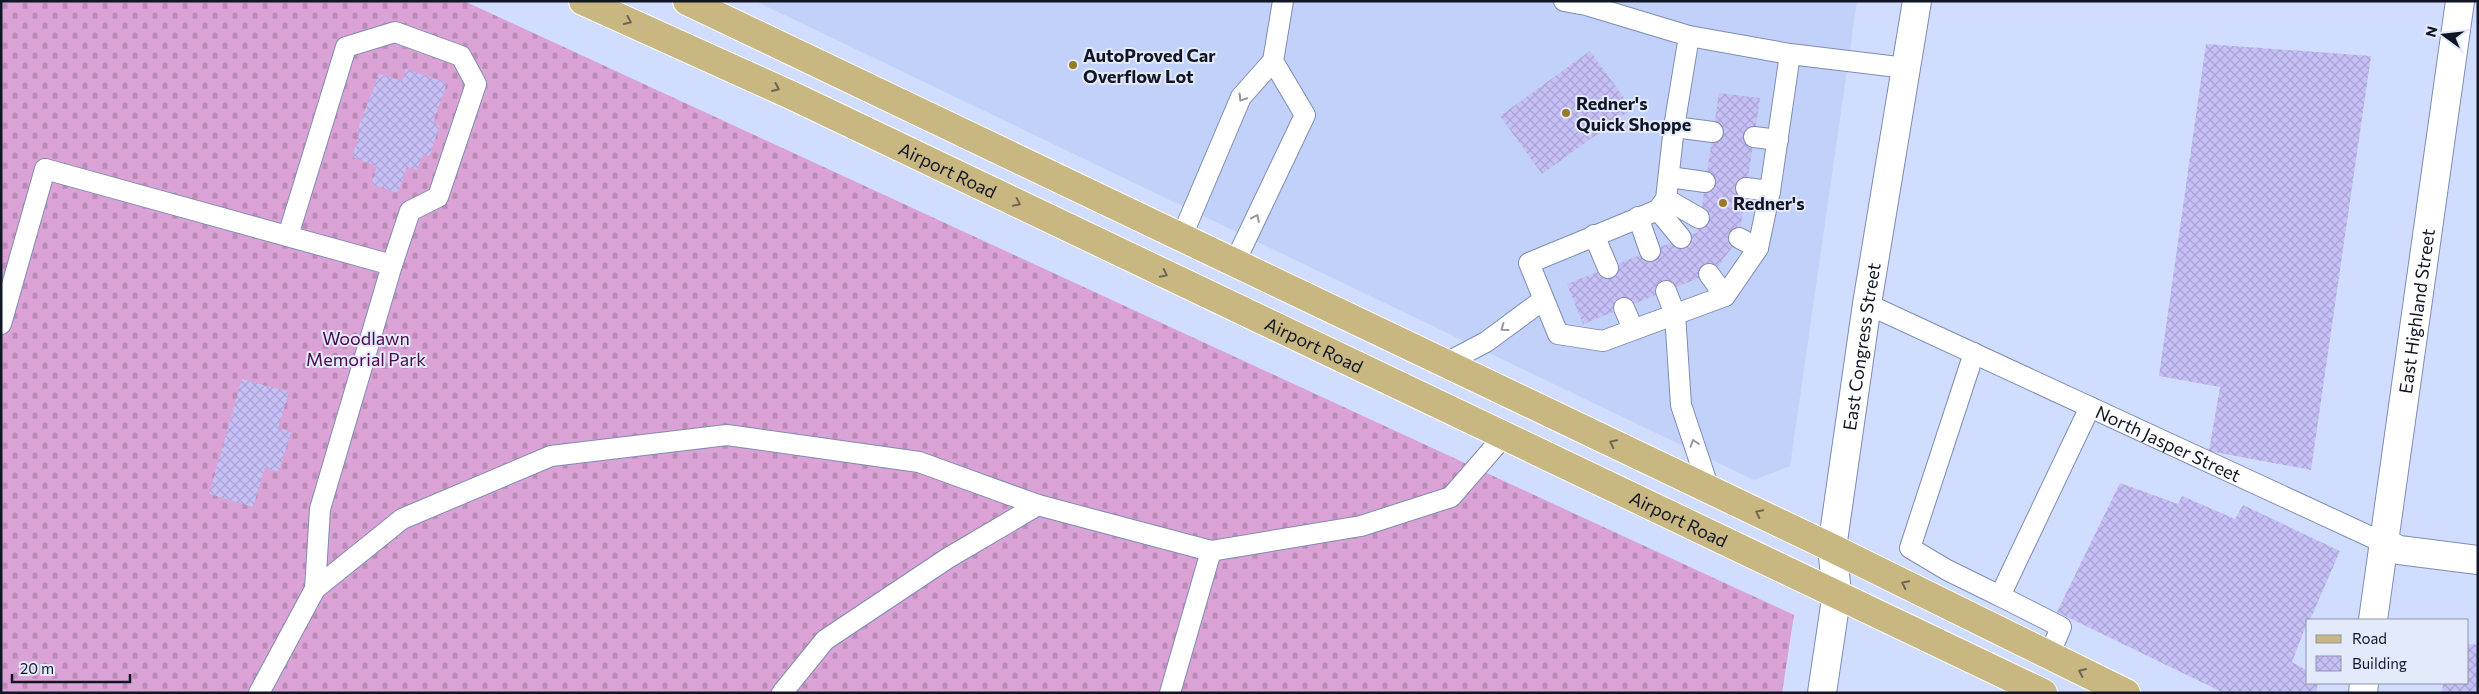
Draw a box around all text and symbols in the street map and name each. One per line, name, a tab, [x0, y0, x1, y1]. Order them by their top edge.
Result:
north arrow	[2419, 10, 2469, 60]
one-way arrow	[623, 15, 632, 26]
text: N	[2421, 24, 2441, 39]
place label: AutoProved Car Overflow Lot	[1083, 44, 1216, 87]
marker: AutoProved Car Overflow Lot	[1067, 59, 1079, 71]
one-way arrow	[771, 82, 780, 93]
place label: Redner's Quick Shoppe	[1576, 92, 1691, 135]
one-way arrow	[1238, 93, 1248, 102]
marker: Redner's Quick Shoppe	[1560, 107, 1572, 119]
street label: Airport Road	[895, 137, 1000, 203]
place label: Redner's	[1733, 192, 1805, 214]
one-way arrow	[1012, 197, 1021, 208]
marker: Redner's	[1717, 197, 1729, 209]
one-way arrow	[1250, 214, 1260, 223]
street label: East Highland Street	[2394, 227, 2439, 395]
street label: East Congress Street	[1838, 261, 1885, 432]
one-way arrow	[1159, 267, 1168, 278]
street label: Airport Road	[1262, 312, 1367, 378]
one-way arrow	[1501, 323, 1510, 331]
park label: Woodlawn Memorial Park	[306, 327, 426, 370]
street label: North Jasper Street	[2092, 400, 2244, 486]
one-way arrow	[1609, 439, 1618, 449]
one-way arrow	[1690, 439, 1700, 448]
street label: Airport Road	[1626, 486, 1731, 552]
one-way arrow	[1755, 509, 1764, 519]
one-way arrow	[1901, 580, 1910, 590]
legend	[2306, 619, 2469, 684]
text: Road	[2352, 629, 2387, 647]
scale bar	[12, 652, 130, 684]
text: Building	[2352, 654, 2407, 672]
text: 20 m	[20, 659, 54, 677]
one-way arrow	[2078, 668, 2087, 678]

